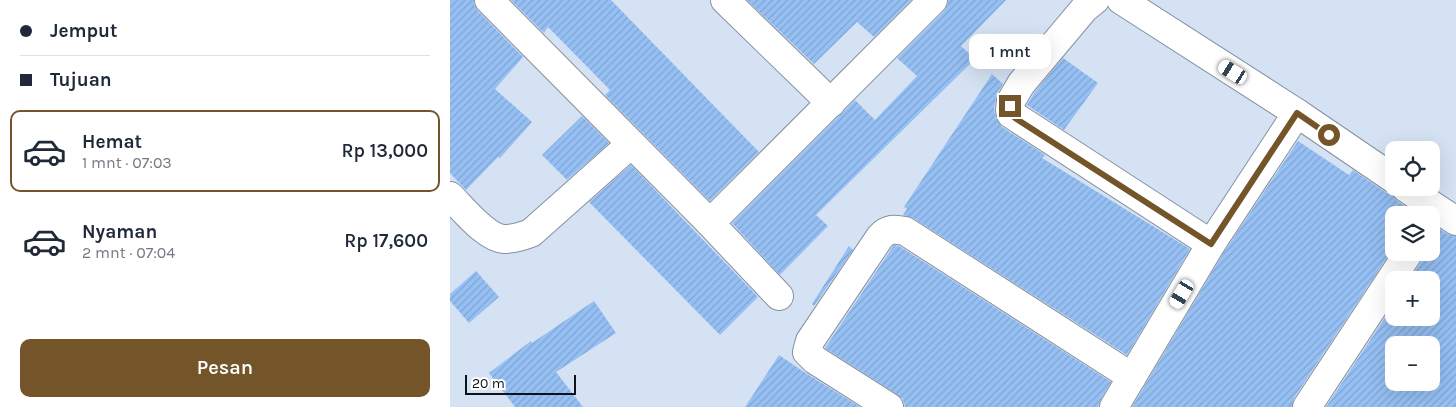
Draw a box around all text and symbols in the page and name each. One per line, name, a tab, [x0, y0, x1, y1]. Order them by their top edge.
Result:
text: Jemput	[50, 20, 118, 42]
callout: 1 mnt	[969, 34, 1051, 68]
text: 1 mnt	[990, 42, 1030, 61]
car	[1216, 58, 1249, 86]
text: Tujuan	[50, 69, 112, 91]
route end	[999, 95, 1021, 117]
route start	[1318, 124, 1340, 146]
icon: car	[22, 129, 67, 174]
text: Hemat	[82, 131, 142, 153]
text: Rp 13,000	[341, 140, 428, 162]
map controls	[1385, 141, 1440, 391]
button: locate	[1385, 141, 1440, 196]
text: 1 mnt · 07:03	[82, 153, 172, 172]
button: layers	[1385, 206, 1440, 261]
icon: car	[22, 219, 67, 264]
text: Nyaman	[82, 221, 157, 243]
text: Rp 17,600	[344, 230, 428, 252]
text: 2 mnt · 07:04	[82, 243, 175, 262]
button: +	[1385, 271, 1440, 326]
car	[1167, 277, 1196, 311]
button: −	[1385, 336, 1440, 391]
button: Pesan	[20, 339, 430, 397]
scale bar	[465, 372, 576, 395]
text: 20 m	[472, 375, 505, 392]

